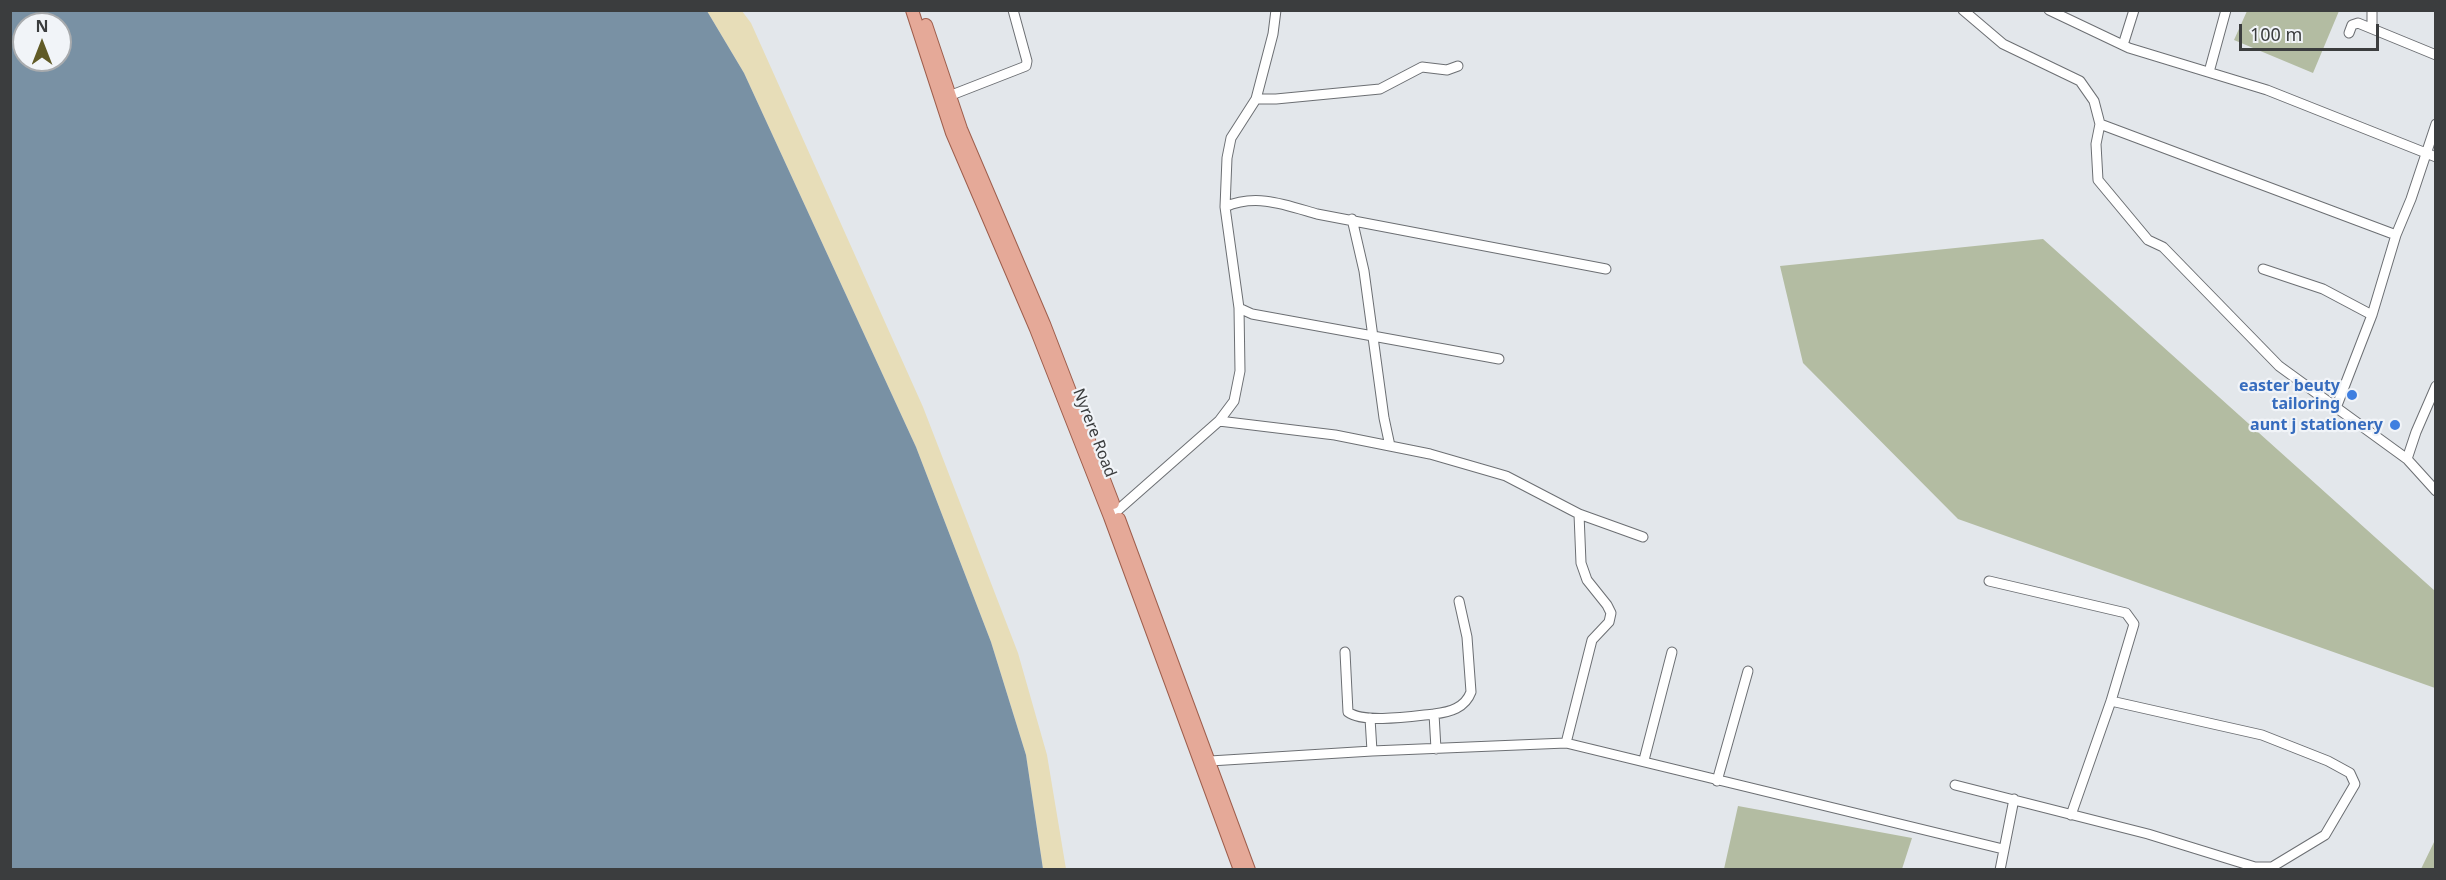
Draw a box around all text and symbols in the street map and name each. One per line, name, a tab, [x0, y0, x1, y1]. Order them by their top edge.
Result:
north arrow	[12, 12, 72, 72]
scale bar	[2242, 12, 2382, 50]
text: N	[35, 15, 49, 37]
text: 100 m	[2250, 22, 2302, 46]
place label: easter beuty tailoring	[2239, 376, 2340, 414]
street label: Nyrere Road	[1068, 386, 1120, 480]
marker: easter beuty tailoring	[2345, 388, 2359, 402]
place label: aunt j stationery	[2250, 415, 2383, 435]
marker: aunt j stationery	[2388, 418, 2402, 432]

